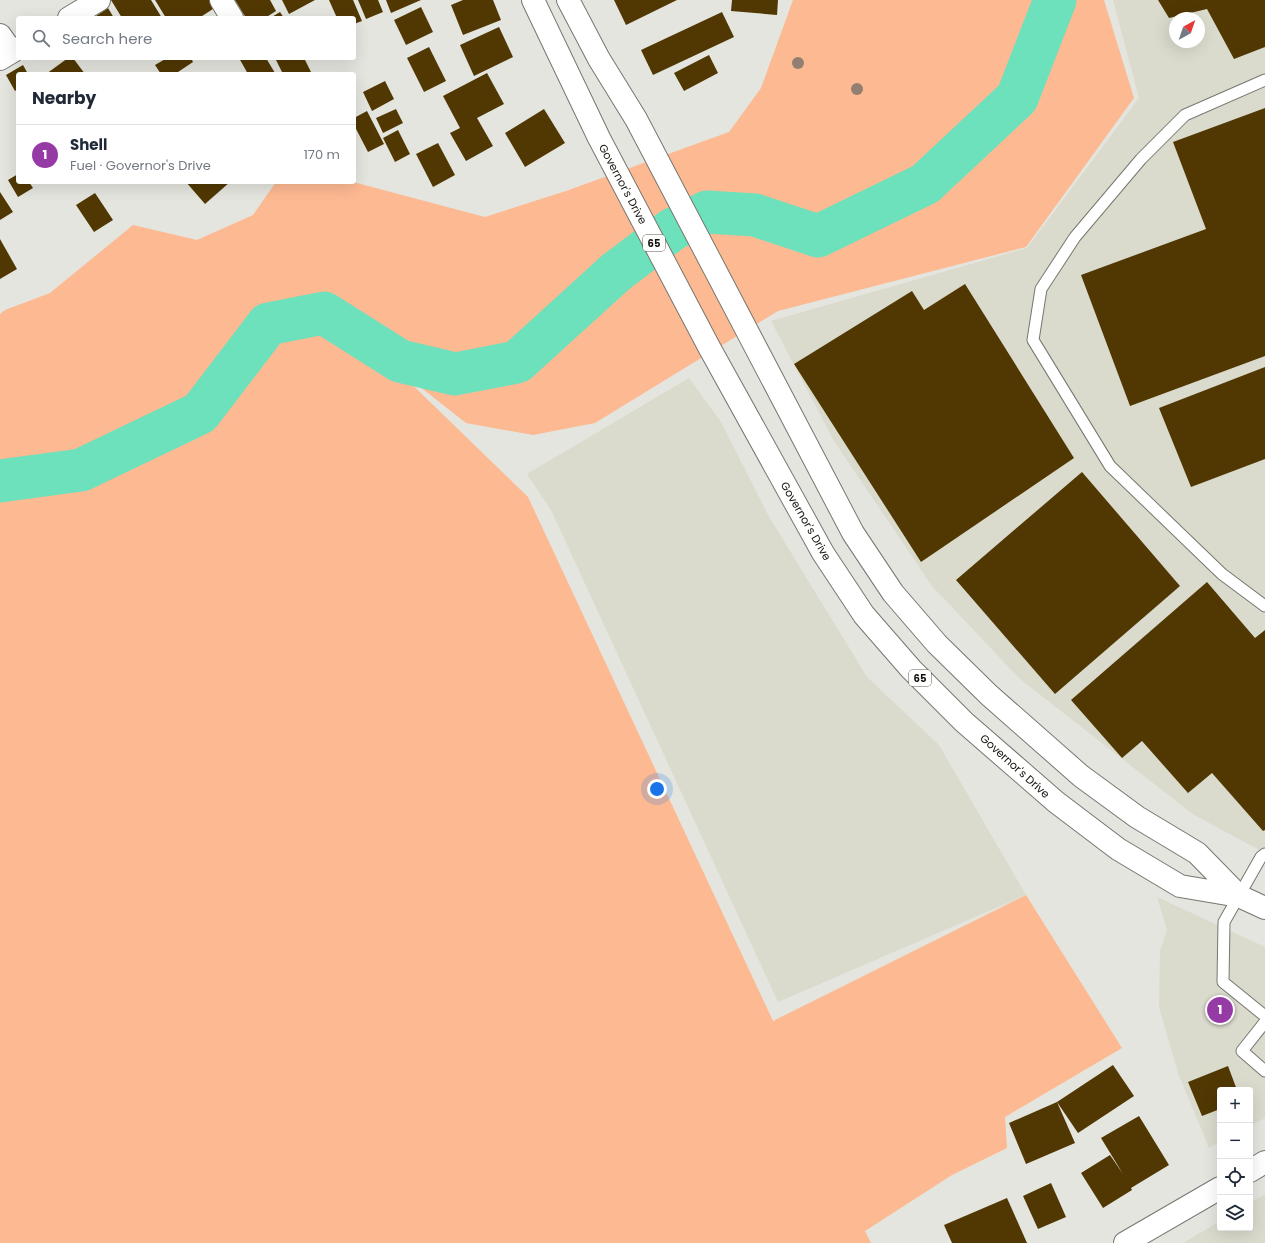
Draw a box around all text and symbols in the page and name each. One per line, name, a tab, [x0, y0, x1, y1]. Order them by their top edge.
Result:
north arrow	[1169, 12, 1205, 48]
search box	[16, 16, 356, 60]
icon: search	[30, 27, 52, 49]
text: Search here	[62, 28, 152, 49]
text: Nearby	[32, 86, 96, 110]
text: Shell	[70, 134, 107, 155]
street label: Governor's Drive	[595, 141, 651, 227]
text: 1	[43, 145, 47, 164]
text: 170 m	[304, 145, 340, 164]
text: Fuel · Governor's Drive	[70, 156, 211, 175]
road number: 65	[643, 235, 665, 251]
street label: Governor's Drive	[777, 479, 835, 564]
road number: 65	[909, 670, 931, 686]
street label: Governor's Drive	[977, 730, 1054, 802]
your location	[647, 779, 667, 799]
pin: 1	[1207, 995, 1233, 1025]
map controls	[1217, 1087, 1253, 1231]
button: +	[1217, 1087, 1253, 1123]
button: −	[1217, 1123, 1253, 1159]
button: locate	[1217, 1159, 1253, 1195]
button: layers	[1217, 1195, 1253, 1231]

